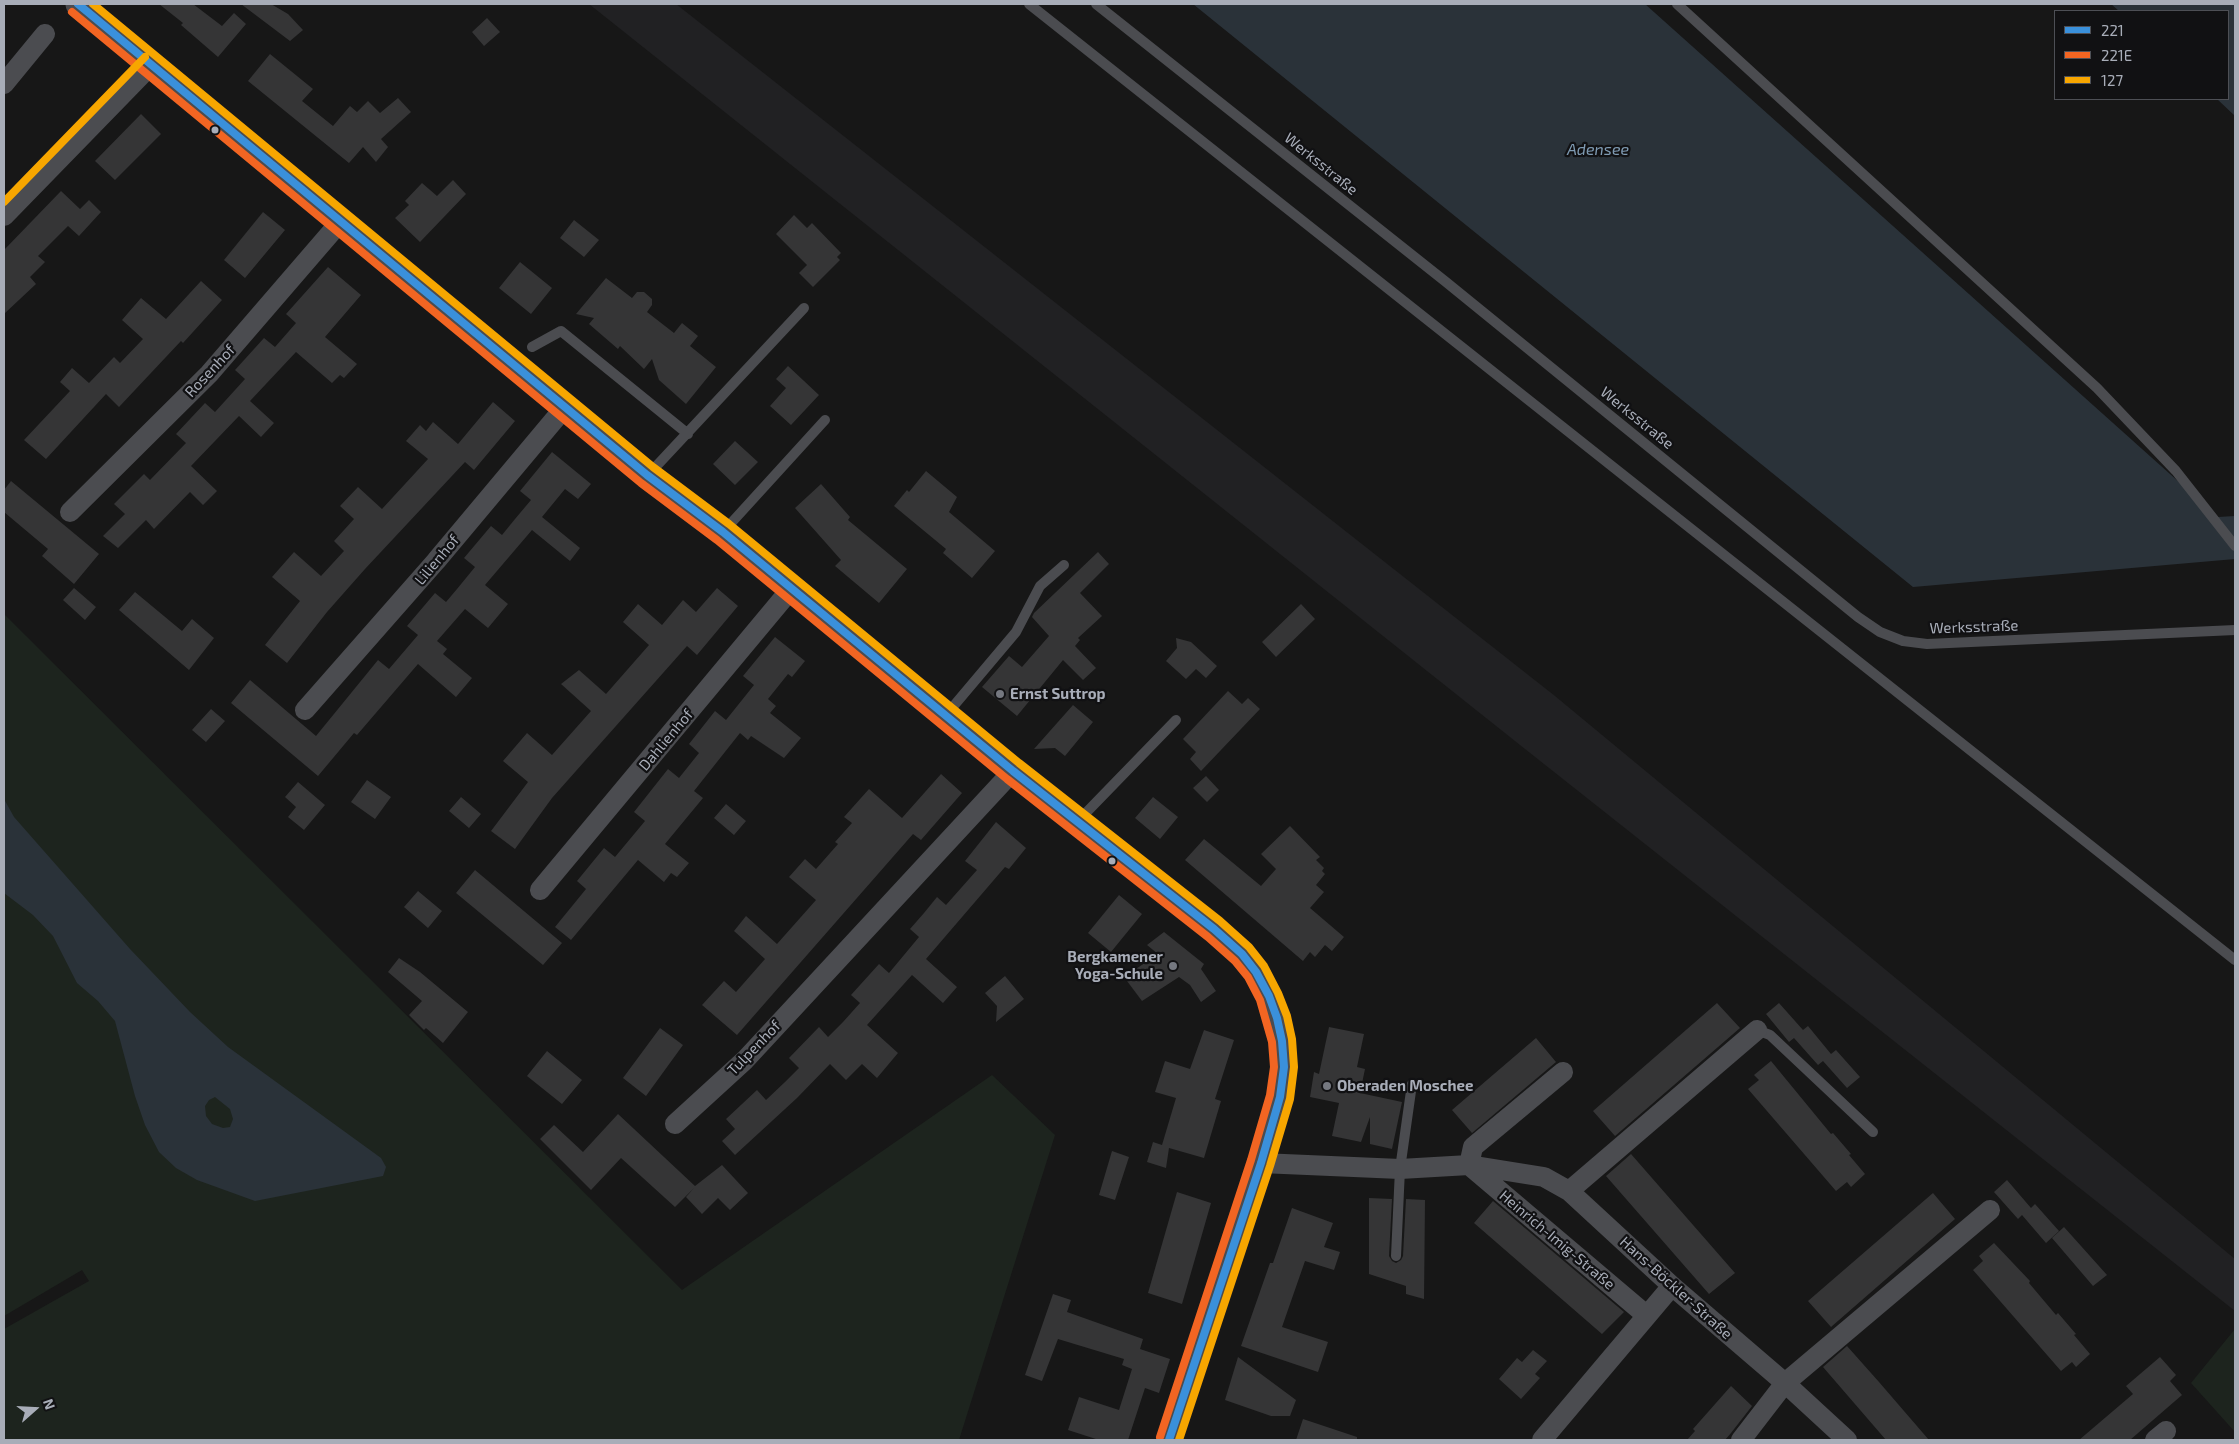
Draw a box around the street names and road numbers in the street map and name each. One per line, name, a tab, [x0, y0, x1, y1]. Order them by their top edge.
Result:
street label: Werksstraße	[1281, 129, 1361, 199]
street label: Rosenhof	[181, 341, 239, 401]
street label: Werksstraße	[1597, 383, 1677, 453]
street label: Lilienhof	[411, 532, 463, 588]
street label: Werksstraße	[1929, 616, 2019, 638]
street label: Dahlienhof	[635, 706, 697, 774]
street label: Tulpenhof	[724, 1017, 784, 1079]
street label: Heinrich-Imig-Straße	[1496, 1186, 1618, 1294]
street label: Hans-Böckler-Straße	[1616, 1233, 1736, 1343]

